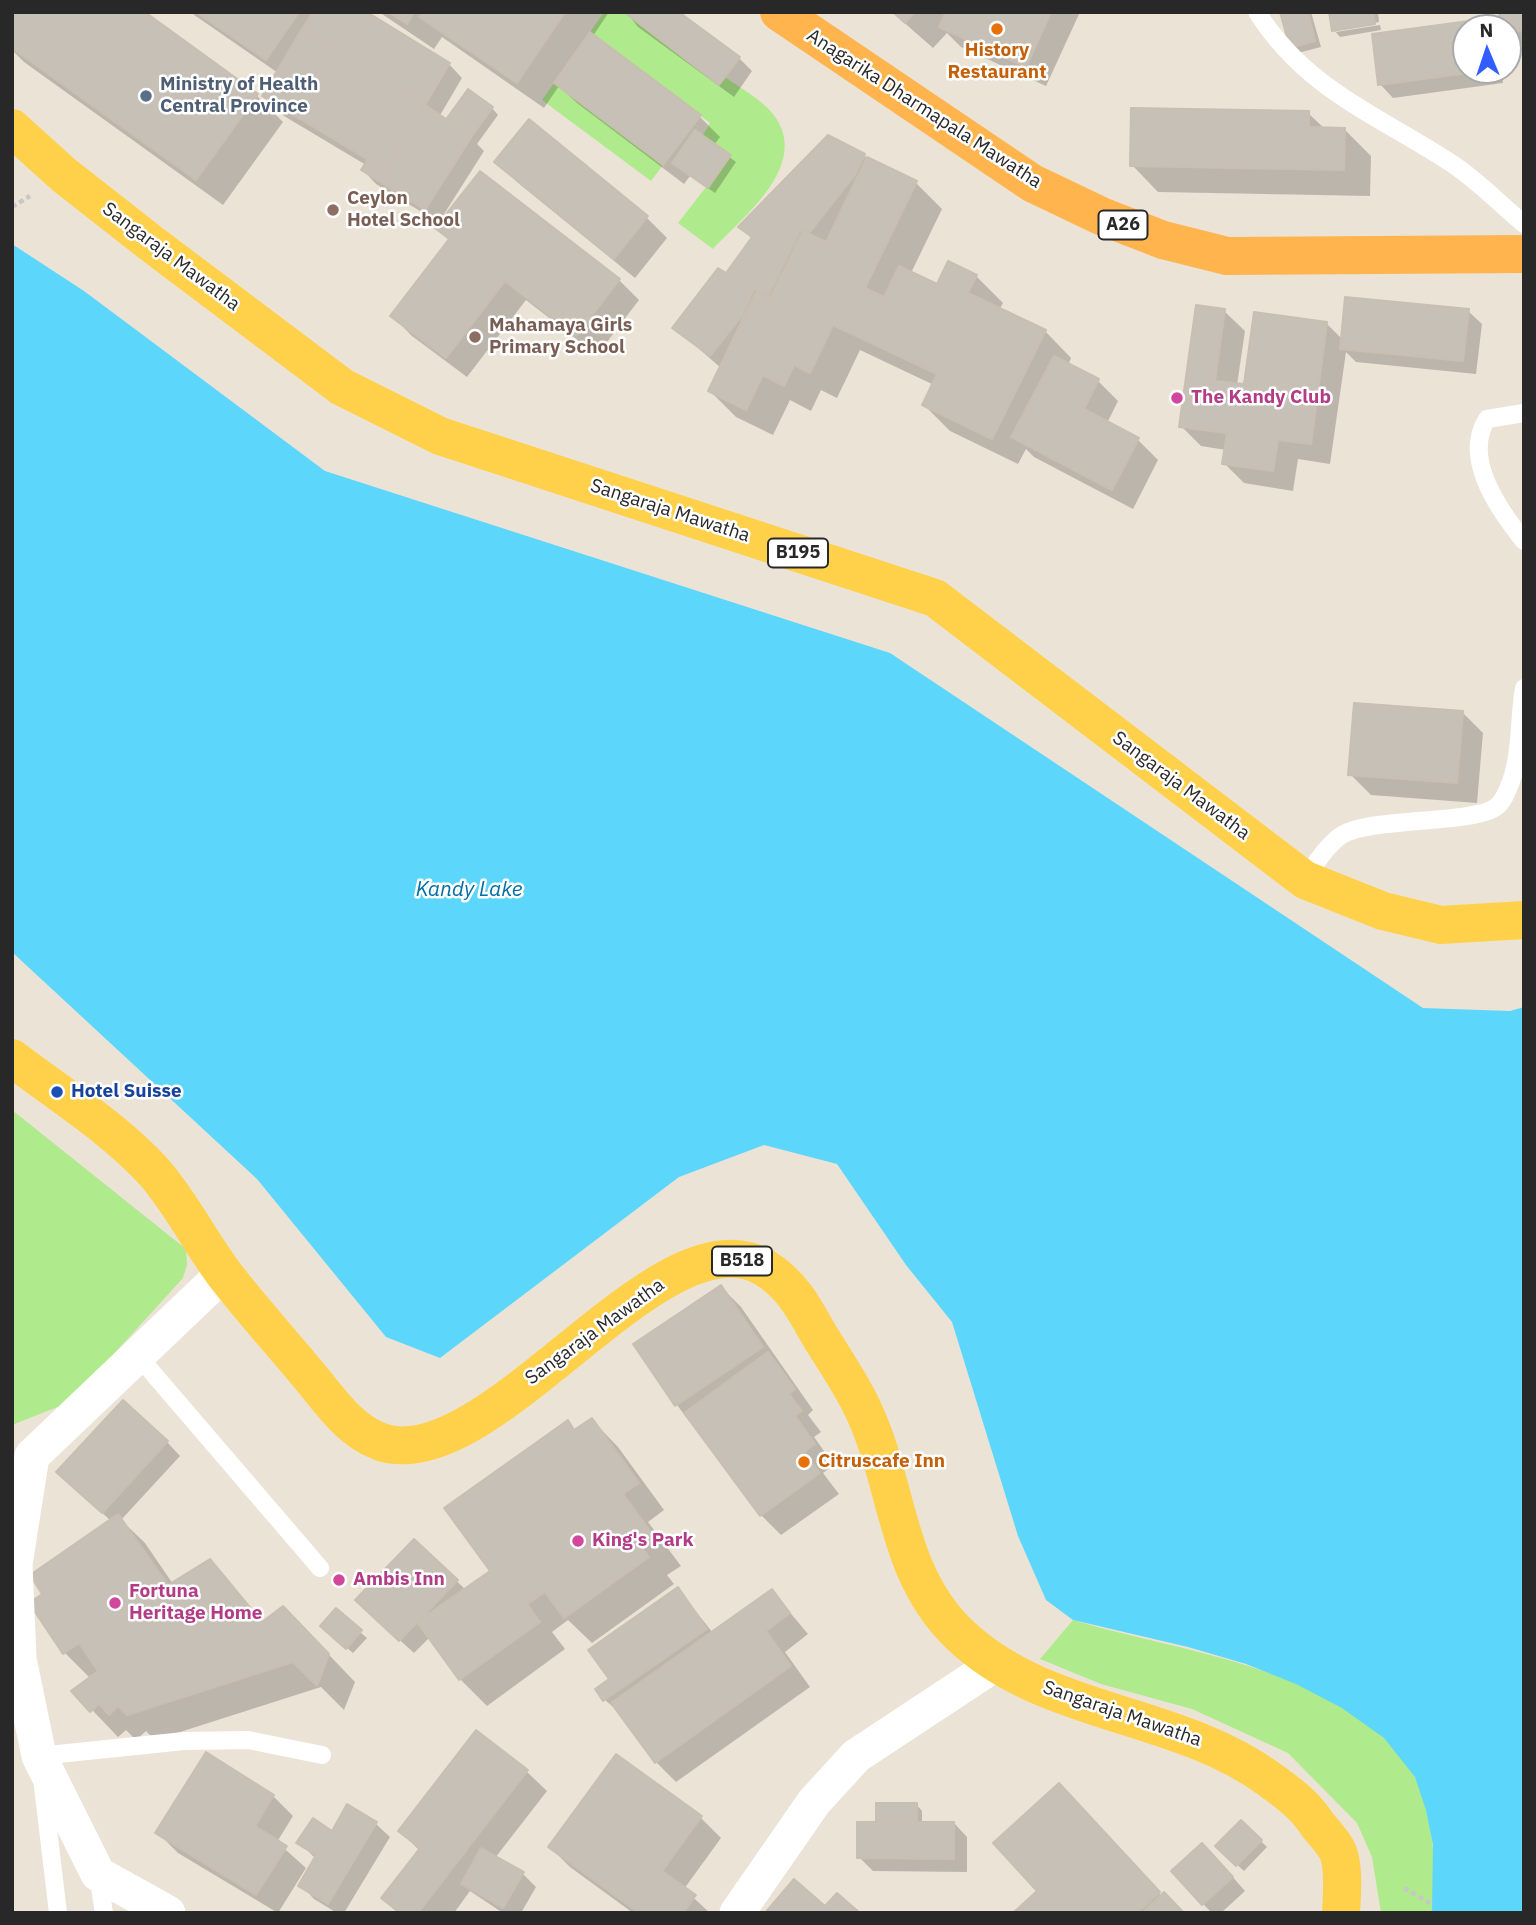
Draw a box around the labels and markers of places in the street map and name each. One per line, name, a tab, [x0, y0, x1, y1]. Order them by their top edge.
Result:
marker: History Restaurant	[989, 21, 1005, 37]
place label: History Restaurant	[948, 40, 1046, 84]
place label: Ministry of Health Central Province	[160, 74, 318, 118]
marker: Ministry of Health Central Province	[138, 88, 154, 104]
place label: Ceylon Hotel School	[347, 188, 460, 232]
marker: Ceylon Hotel School	[325, 202, 341, 218]
place label: Mahamaya Girls Primary School	[489, 315, 632, 359]
marker: Mahamaya Girls Primary School	[467, 329, 483, 345]
place label: The Kandy Club	[1191, 387, 1331, 409]
marker: The Kandy Club	[1169, 390, 1185, 406]
place label: Hotel Suisse	[71, 1081, 182, 1103]
marker: Hotel Suisse	[49, 1084, 65, 1100]
place label: Citruscafe Inn	[818, 1451, 945, 1473]
marker: Citruscafe Inn	[796, 1454, 812, 1470]
place label: King's Park	[592, 1530, 693, 1552]
marker: King's Park	[570, 1533, 586, 1549]
place label: Ambis Inn	[353, 1569, 445, 1591]
marker: Ambis Inn	[331, 1572, 347, 1588]
place label: Fortuna Heritage Home	[129, 1581, 262, 1625]
marker: Fortuna Heritage Home	[107, 1595, 123, 1611]

